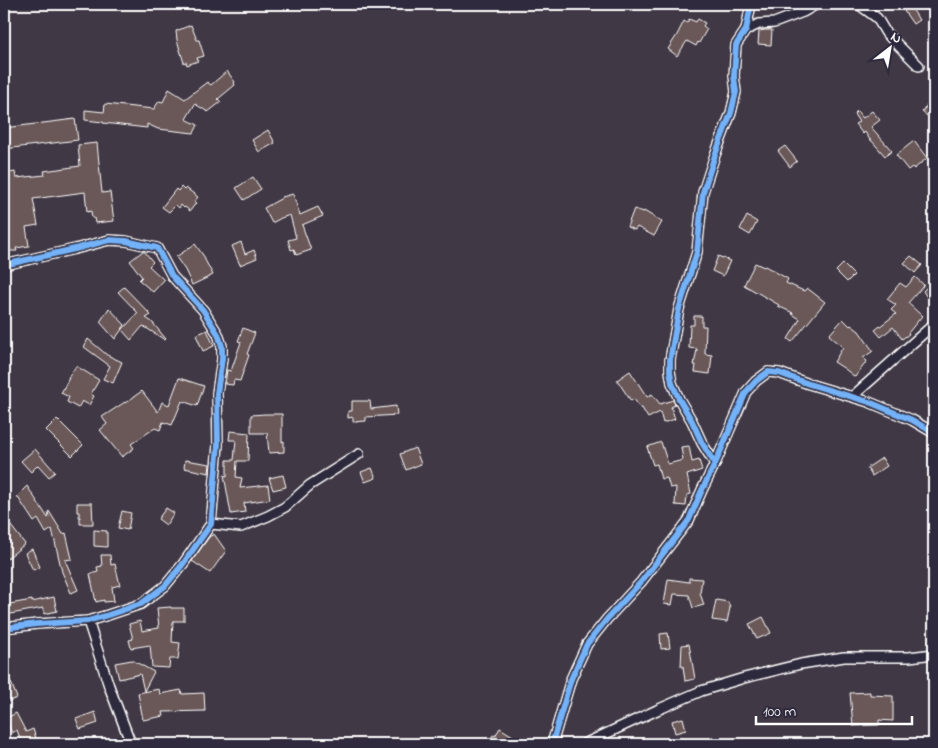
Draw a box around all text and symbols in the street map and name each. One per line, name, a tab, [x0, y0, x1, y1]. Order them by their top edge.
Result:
north arrow	[866, 22, 916, 72]
text: N	[886, 27, 905, 50]
scale bar	[756, 693, 912, 725]
text: 100 m	[763, 701, 796, 723]

